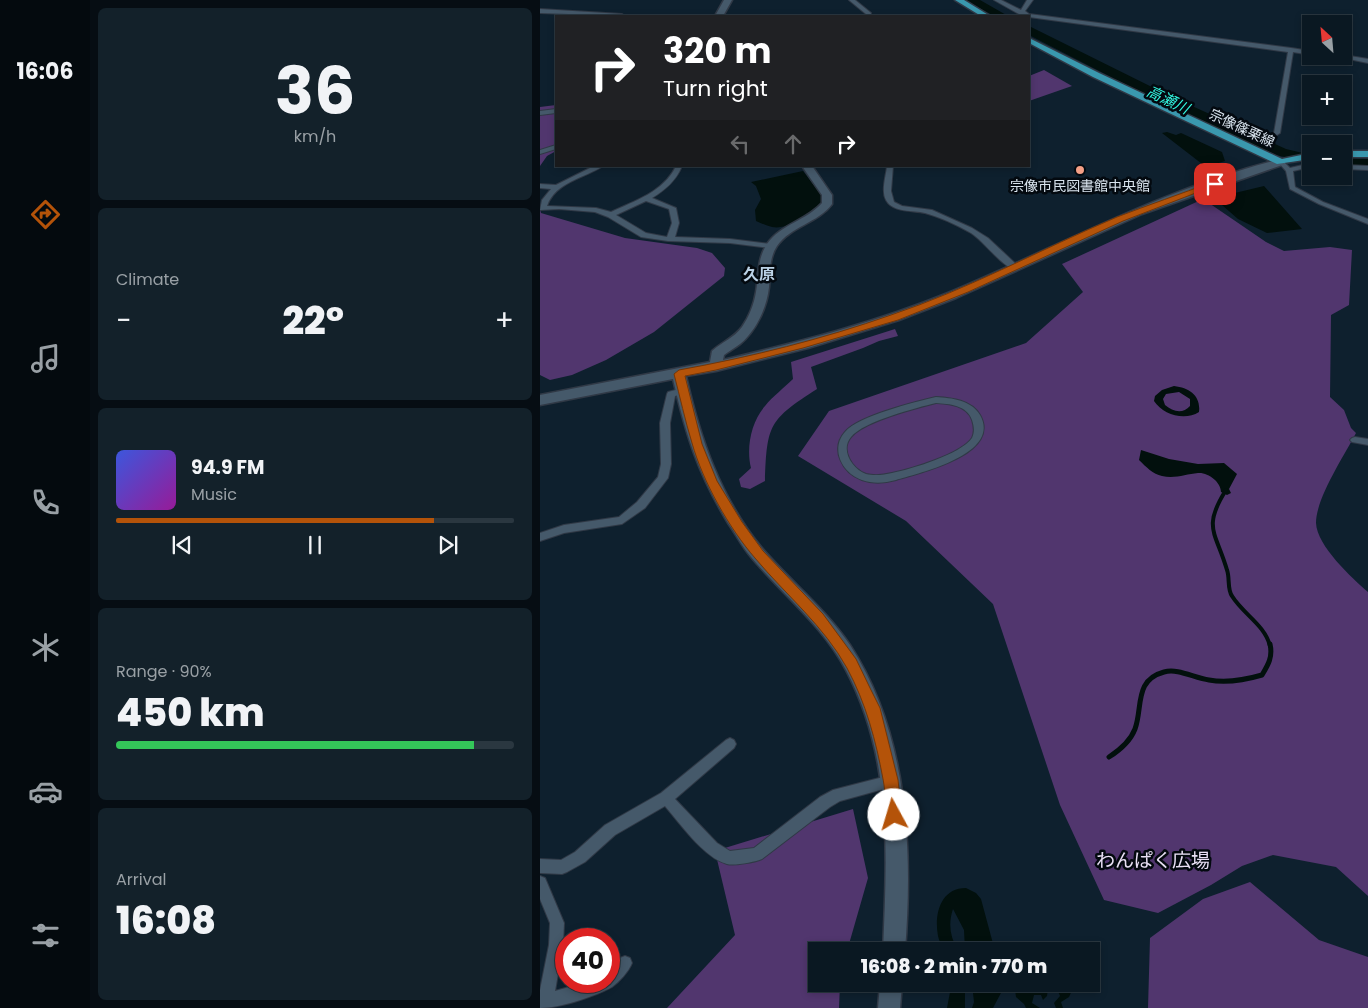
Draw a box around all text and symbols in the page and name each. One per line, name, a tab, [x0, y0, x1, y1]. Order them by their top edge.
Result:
north arrow	[1302, 15, 1352, 65]
map controls	[1302, 15, 1352, 185]
text: 320 m	[663, 26, 771, 75]
icon: right	[580, 35, 645, 100]
text: 36	[275, 46, 355, 137]
text: 16:06	[17, 56, 73, 87]
text: Turn right	[663, 73, 768, 104]
button: +	[1302, 75, 1352, 125]
water label: 高瀬川	[1143, 80, 1195, 120]
street label: 宗像篠栗線	[1206, 104, 1278, 152]
text: km/h	[294, 125, 336, 148]
icon: left	[726, 130, 754, 158]
icon: ahead	[779, 130, 807, 158]
icon: right	[832, 130, 860, 158]
button: −	[1302, 135, 1352, 185]
pin	[1194, 163, 1236, 205]
marker: 宗像市民図書館中央館	[1074, 164, 1086, 176]
icon: arrive	[1201, 170, 1229, 198]
place label: 宗像市民図書館中央館	[1010, 176, 1150, 196]
icon: directions	[28, 197, 63, 232]
district label: 久原	[743, 263, 775, 286]
text: Climate	[116, 268, 179, 291]
text: 22°	[282, 294, 344, 347]
text: −	[116, 301, 131, 340]
text: +	[495, 301, 514, 340]
icon: music	[28, 341, 63, 376]
text: 94.9 FM	[191, 454, 264, 481]
text: Music	[191, 483, 237, 506]
icon: phone	[28, 485, 63, 520]
icon: previous	[168, 531, 196, 559]
icon: pause	[301, 531, 329, 559]
icon: next	[434, 531, 462, 559]
icon: climate	[28, 630, 63, 665]
text: Range · 90%	[116, 660, 212, 683]
text: 450 km	[116, 686, 265, 739]
icon: car	[28, 774, 63, 809]
position arrow	[867, 788, 919, 840]
park label: わんぱく広場	[1096, 847, 1210, 874]
text: Arrival	[116, 868, 166, 891]
text: 16:08	[116, 894, 216, 947]
icon: filters	[28, 918, 63, 953]
speed limit sign: 40	[555, 928, 620, 993]
text: 16:08 · 2 min · 770 m	[861, 953, 1047, 980]

